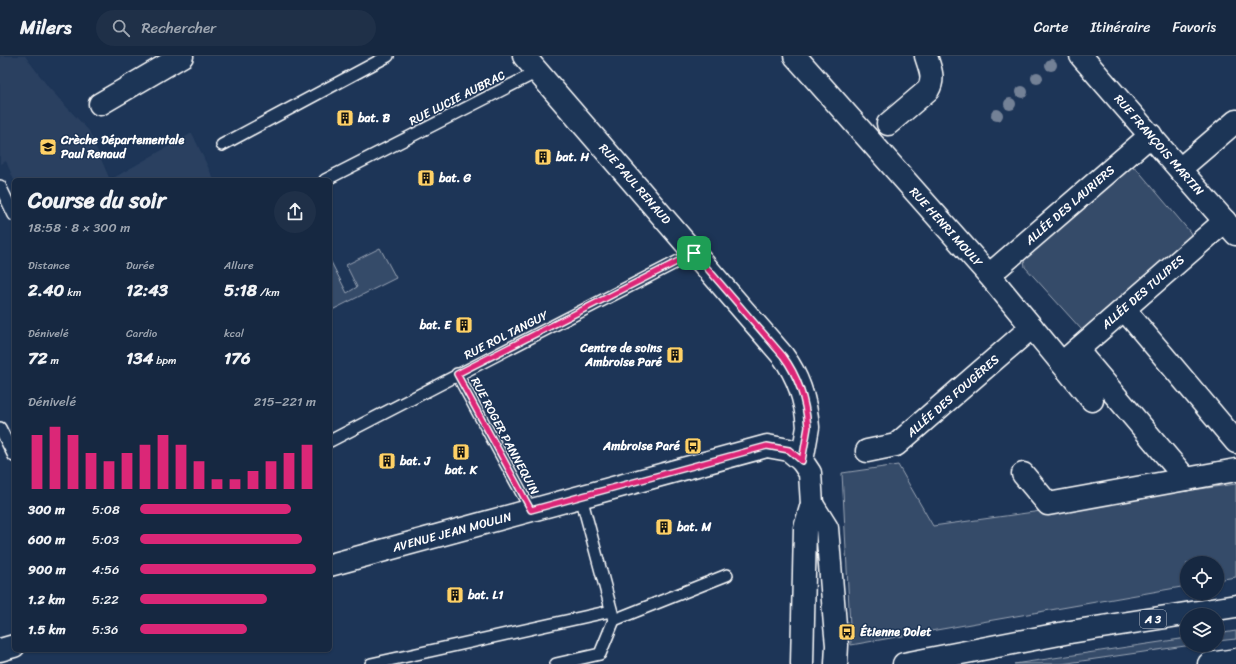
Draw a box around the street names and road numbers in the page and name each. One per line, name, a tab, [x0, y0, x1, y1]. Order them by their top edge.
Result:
street label: RUE LUCIE AUBRAC	[405, 64, 509, 132]
street label: RUE FRANÇOIS MARTIN	[1108, 89, 1210, 201]
street label: RUE PAUL RENAUD	[593, 138, 677, 230]
street label: ALLÉE DES LAURIERS	[1019, 159, 1120, 251]
street label: RUE HENRI MOULY	[904, 182, 989, 273]
street label: ALLÉE DES TULIPES	[1095, 249, 1190, 335]
street label: RUE ROL TANGUY	[460, 304, 553, 366]
street label: ALLÉE DES FOUGÈRES	[901, 349, 1005, 444]
street label: RUE ROGER PANNEQUIN	[465, 373, 546, 499]
street label: AVENUE JEAN MOULIN	[389, 505, 515, 559]
road number: A 3	[1140, 610, 1166, 628]

